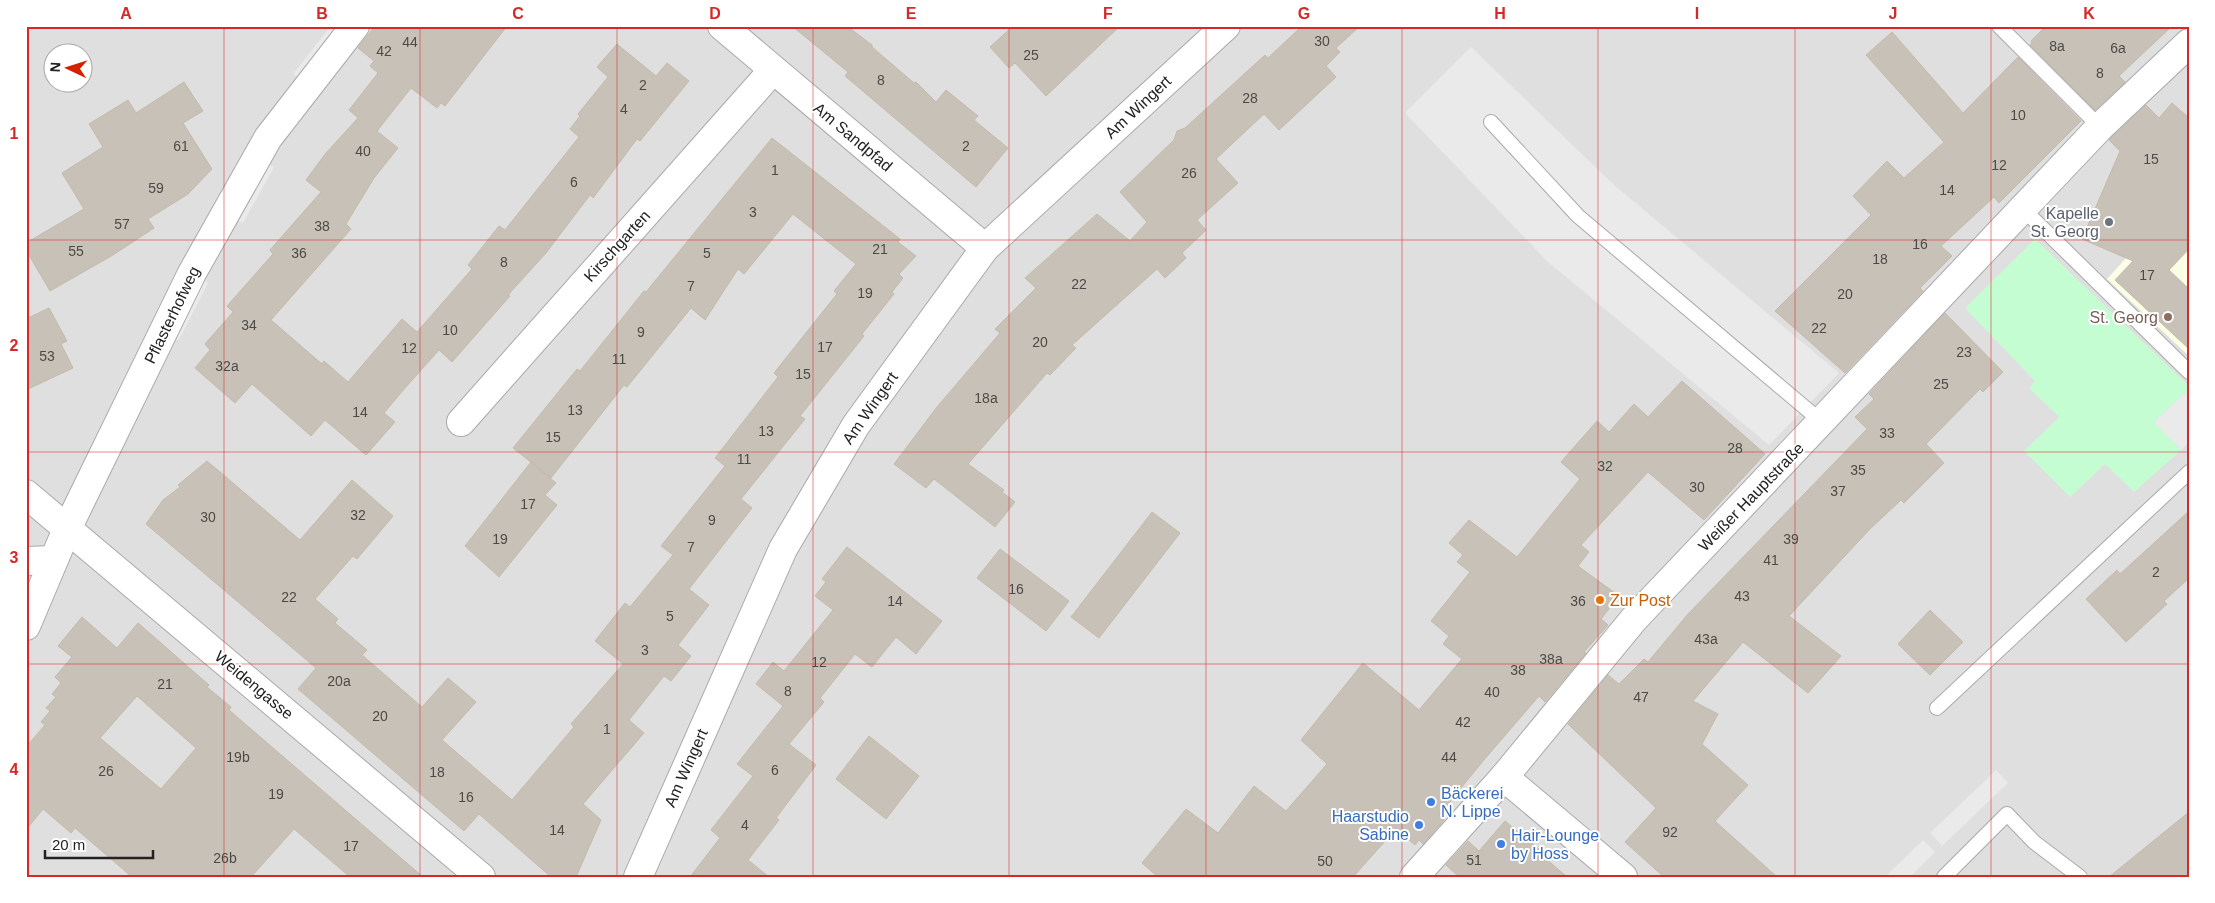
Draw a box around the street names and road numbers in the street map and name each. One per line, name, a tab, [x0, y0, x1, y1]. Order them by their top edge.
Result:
street label: Am Wingert	[1102, 72, 1175, 142]
street label: Am Sandpfad	[810, 99, 896, 175]
street label: Kirschgarten	[581, 207, 653, 285]
street label: Pflasterhofweg	[141, 264, 203, 366]
street label: Am Wingert	[839, 368, 901, 447]
street label: Weißer Hauptstraße	[1695, 439, 1807, 555]
street label: Weidengasse	[212, 647, 297, 723]
street label: Am Wingert	[661, 726, 711, 810]

